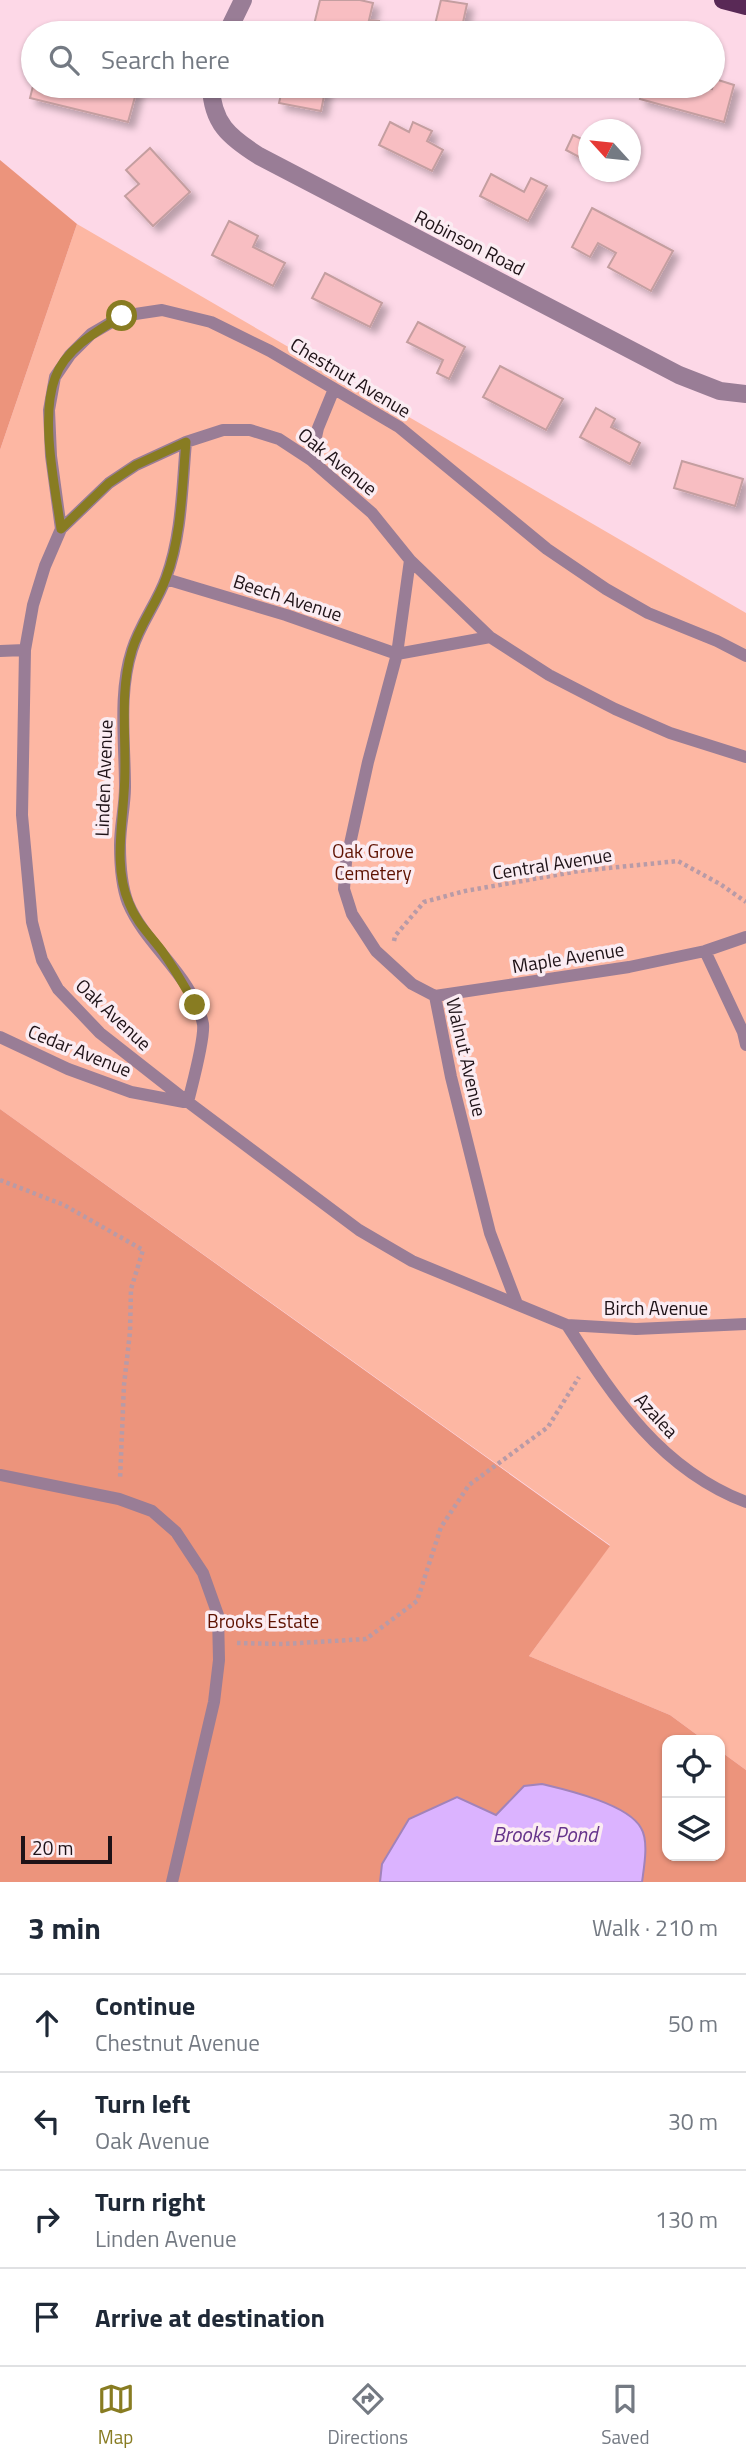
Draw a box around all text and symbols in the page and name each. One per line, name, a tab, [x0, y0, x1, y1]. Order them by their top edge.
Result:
search box	[21, 21, 725, 98]
text: Search here	[101, 40, 230, 79]
icon: search	[45, 41, 83, 79]
north arrow	[578, 119, 641, 182]
street label: Robinson Road	[410, 202, 530, 282]
route start	[106, 300, 137, 331]
street label: Chestnut Avenue	[285, 329, 417, 425]
street label: Oak Avenue	[292, 420, 384, 502]
street label: Beech Avenue	[230, 566, 346, 628]
street label: Linden Avenue	[86, 719, 120, 837]
park label: Oak Grove Cemetery	[332, 836, 414, 887]
street label: Central Avenue	[490, 839, 614, 887]
street label: Maple Avenue	[510, 934, 626, 980]
street label: Oak Avenue	[69, 971, 159, 1057]
route end	[179, 989, 210, 1020]
street label: Walnut Avenue	[439, 995, 495, 1119]
street label: Cedar Avenue	[24, 1016, 136, 1084]
street label: Birch Avenue	[604, 1293, 708, 1322]
street label: Azalea	[628, 1386, 686, 1445]
park label: Brooks Estate	[207, 1606, 319, 1635]
map controls	[662, 1735, 725, 1861]
button: locate	[662, 1735, 725, 1798]
button: layers	[662, 1798, 725, 1861]
water label: Brooks Pond	[492, 1818, 600, 1850]
scale bar	[21, 1833, 112, 1865]
text: 20 m	[32, 1833, 73, 1862]
text: 3 min	[28, 1905, 101, 1951]
text: Walk · 210 m	[592, 1910, 718, 1945]
text: Continue	[95, 1986, 195, 2025]
icon: ahead	[28, 2004, 66, 2042]
text: 50 m	[668, 2006, 718, 2041]
text: Chestnut Avenue	[95, 2025, 260, 2060]
text: Turn left	[95, 2084, 190, 2123]
icon: left	[28, 2102, 66, 2140]
text: 30 m	[668, 2104, 718, 2139]
text: Oak Avenue	[95, 2123, 210, 2158]
text: Turn right	[95, 2182, 206, 2221]
icon: right	[28, 2200, 66, 2238]
text: 130 m	[655, 2202, 718, 2237]
text: Linden Avenue	[95, 2221, 237, 2256]
icon: arrive	[28, 2298, 66, 2336]
text: Arrive at destination	[95, 2298, 325, 2337]
tab: Map	[97, 2380, 135, 2451]
tab: Directions	[328, 2380, 408, 2451]
tab: Saved	[601, 2380, 649, 2451]

